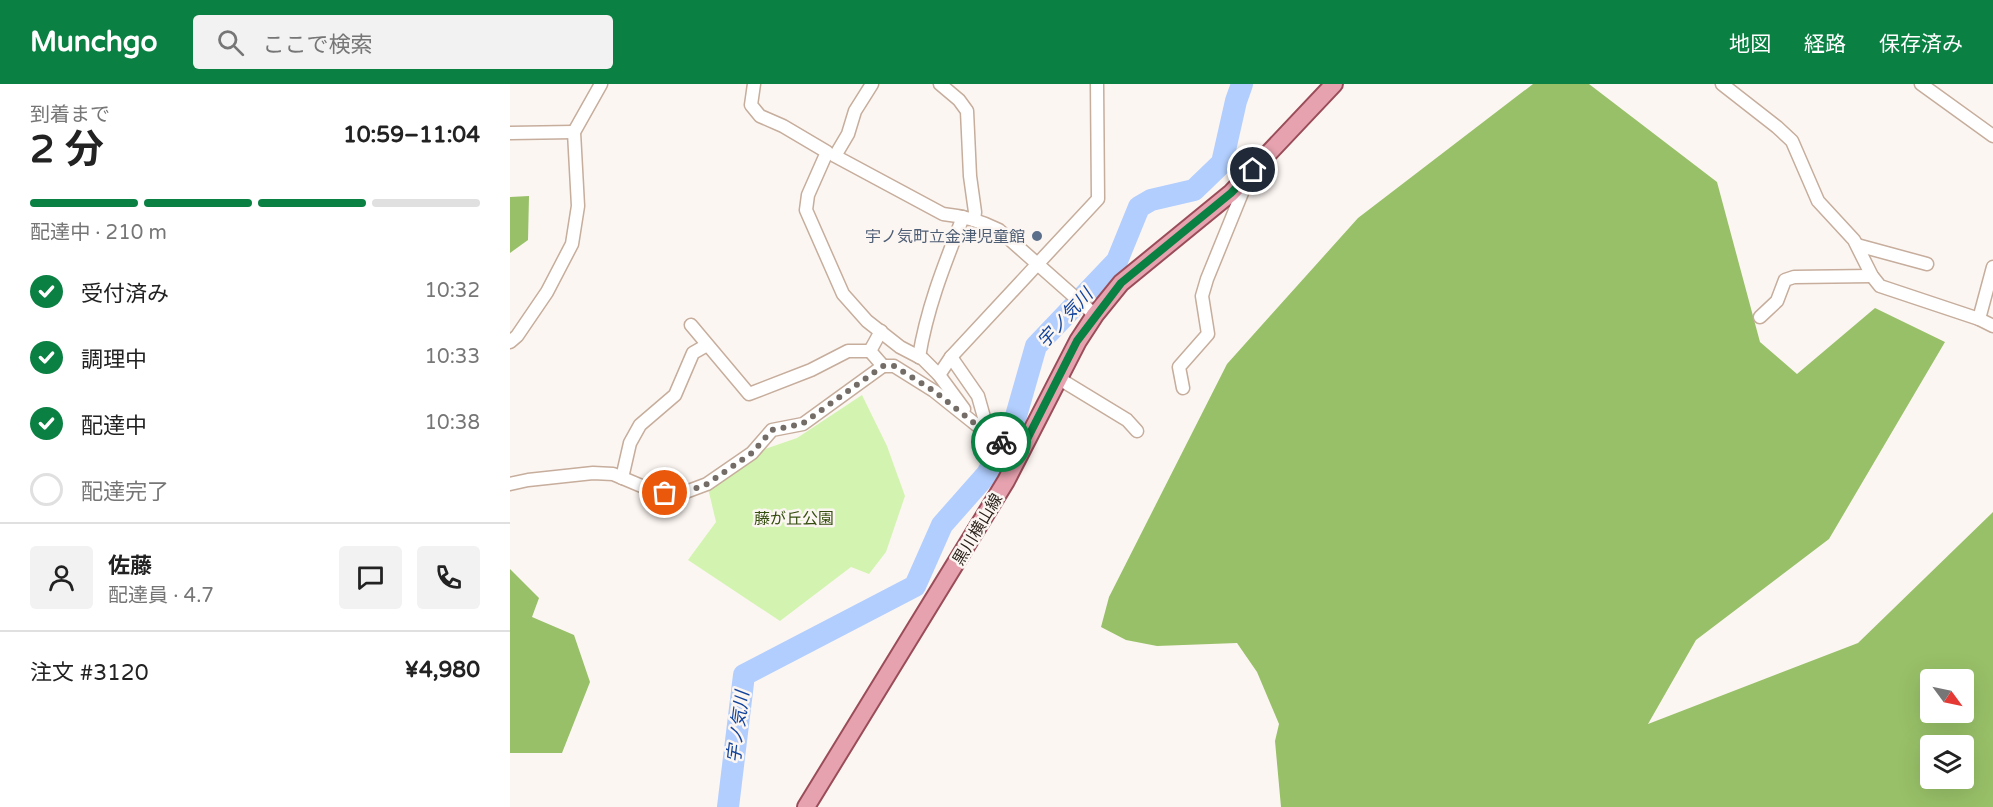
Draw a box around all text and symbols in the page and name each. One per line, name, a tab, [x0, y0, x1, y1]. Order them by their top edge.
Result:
search box	[193, 15, 613, 69]
text: Munchgo	[30, 25, 157, 59]
icon: search	[214, 26, 247, 59]
text: ここで検索	[262, 32, 372, 58]
text: 地図	[1729, 32, 1771, 57]
text: 経路	[1804, 32, 1846, 57]
text: 保存済み	[1879, 32, 1963, 57]
text: 到着まで	[30, 103, 110, 127]
text: 10:59–11:04	[343, 122, 480, 148]
text: 2 分	[30, 126, 104, 173]
pin	[1227, 144, 1278, 195]
icon: home	[1236, 153, 1269, 186]
text: 配達中 · 210 m	[30, 221, 167, 245]
place label: 宇ノ気町立金津児童館	[865, 227, 1025, 247]
marker: 宇ノ気町立金津児童館	[1030, 229, 1044, 243]
icon: check	[30, 275, 63, 308]
text: 10:32	[425, 279, 480, 303]
text: 受付済み	[81, 281, 169, 307]
water label: 宇ノ気川	[1033, 282, 1099, 352]
icon: check	[30, 341, 63, 374]
text: 10:33	[425, 345, 480, 369]
text: 調理中	[81, 347, 147, 373]
icon: check	[30, 407, 63, 440]
text: 10:38	[425, 411, 480, 435]
courier	[971, 412, 1031, 472]
text: 配達中	[81, 413, 147, 439]
icon: bike	[985, 426, 1018, 459]
pin	[639, 467, 690, 518]
icon: bag	[648, 476, 681, 509]
text: 配達完了	[81, 479, 169, 505]
street label: 黒川横山線	[949, 490, 1007, 569]
park label: 藤が丘公園	[754, 509, 834, 529]
button: person	[30, 546, 93, 609]
button: chat	[339, 546, 402, 609]
button: phone	[417, 546, 480, 609]
text: 佐藤	[108, 553, 152, 579]
text: 配達員 · 4.7	[108, 584, 214, 608]
text: ¥4,980	[405, 657, 480, 683]
text: 注文 #3120	[30, 660, 148, 686]
north arrow	[1920, 669, 1974, 723]
map controls	[1920, 669, 1974, 789]
water label: 宇ノ気川	[723, 688, 754, 764]
button: layers	[1920, 735, 1974, 789]

